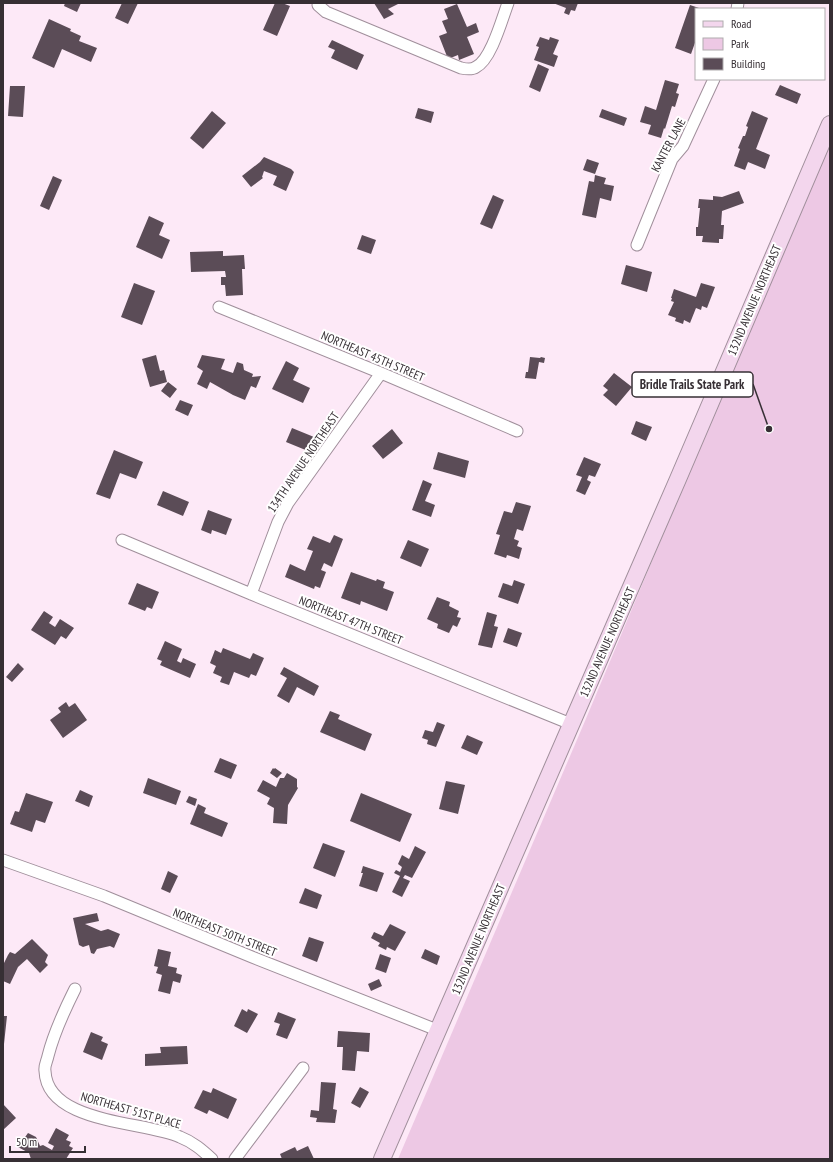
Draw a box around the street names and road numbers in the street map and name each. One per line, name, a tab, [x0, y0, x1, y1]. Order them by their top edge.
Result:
street label: KANTER LANE	[648, 115, 688, 175]
street label: 132ND AVENUE NORTHEAST	[724, 242, 784, 358]
street label: NORTHEAST 45TH STREET	[319, 327, 427, 385]
street label: 134TH AVENUE NORTHEAST	[264, 408, 343, 515]
street label: 132ND AVENUE NORTHEAST	[576, 584, 638, 699]
street label: NORTHEAST 47TH STREET	[297, 592, 406, 648]
street label: 132ND AVENUE NORTHEAST	[448, 881, 508, 997]
street label: NORTHEAST 50TH STREET	[171, 904, 280, 960]
street label: NORTHEAST 51ST PLACE	[79, 1089, 183, 1131]

